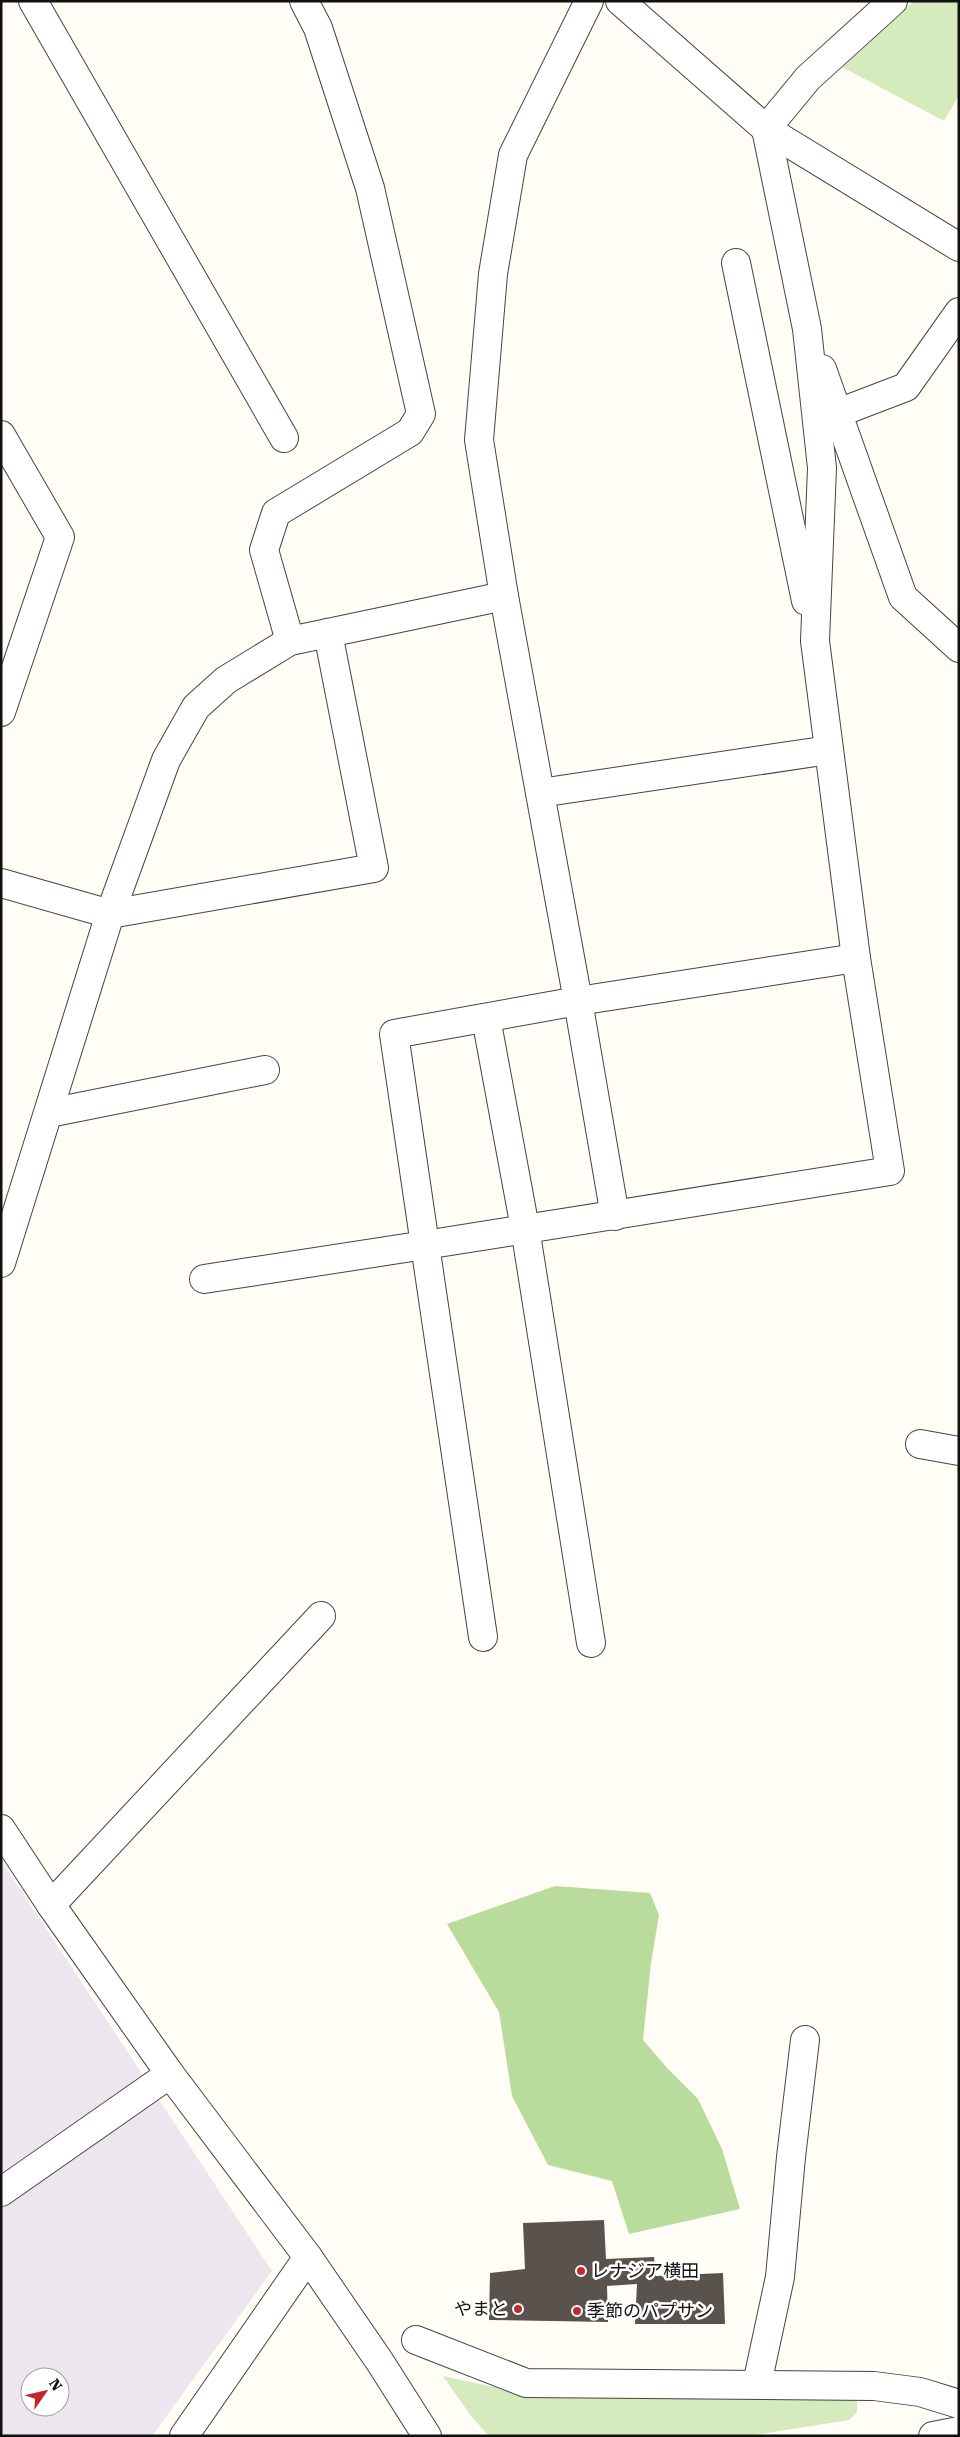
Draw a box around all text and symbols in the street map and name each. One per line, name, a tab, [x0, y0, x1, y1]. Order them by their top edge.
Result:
place label: レナジア横田	[591, 2260, 699, 2281]
marker: レナジア横田	[575, 2265, 587, 2277]
place label: やまと	[454, 2298, 508, 2319]
place label: 季節のパプサン	[587, 2300, 713, 2321]
marker: やまと	[512, 2303, 524, 2315]
marker: 季節のパプサン	[571, 2305, 583, 2317]
north arrow	[20, 2367, 70, 2417]
text: N	[46, 2376, 66, 2394]

